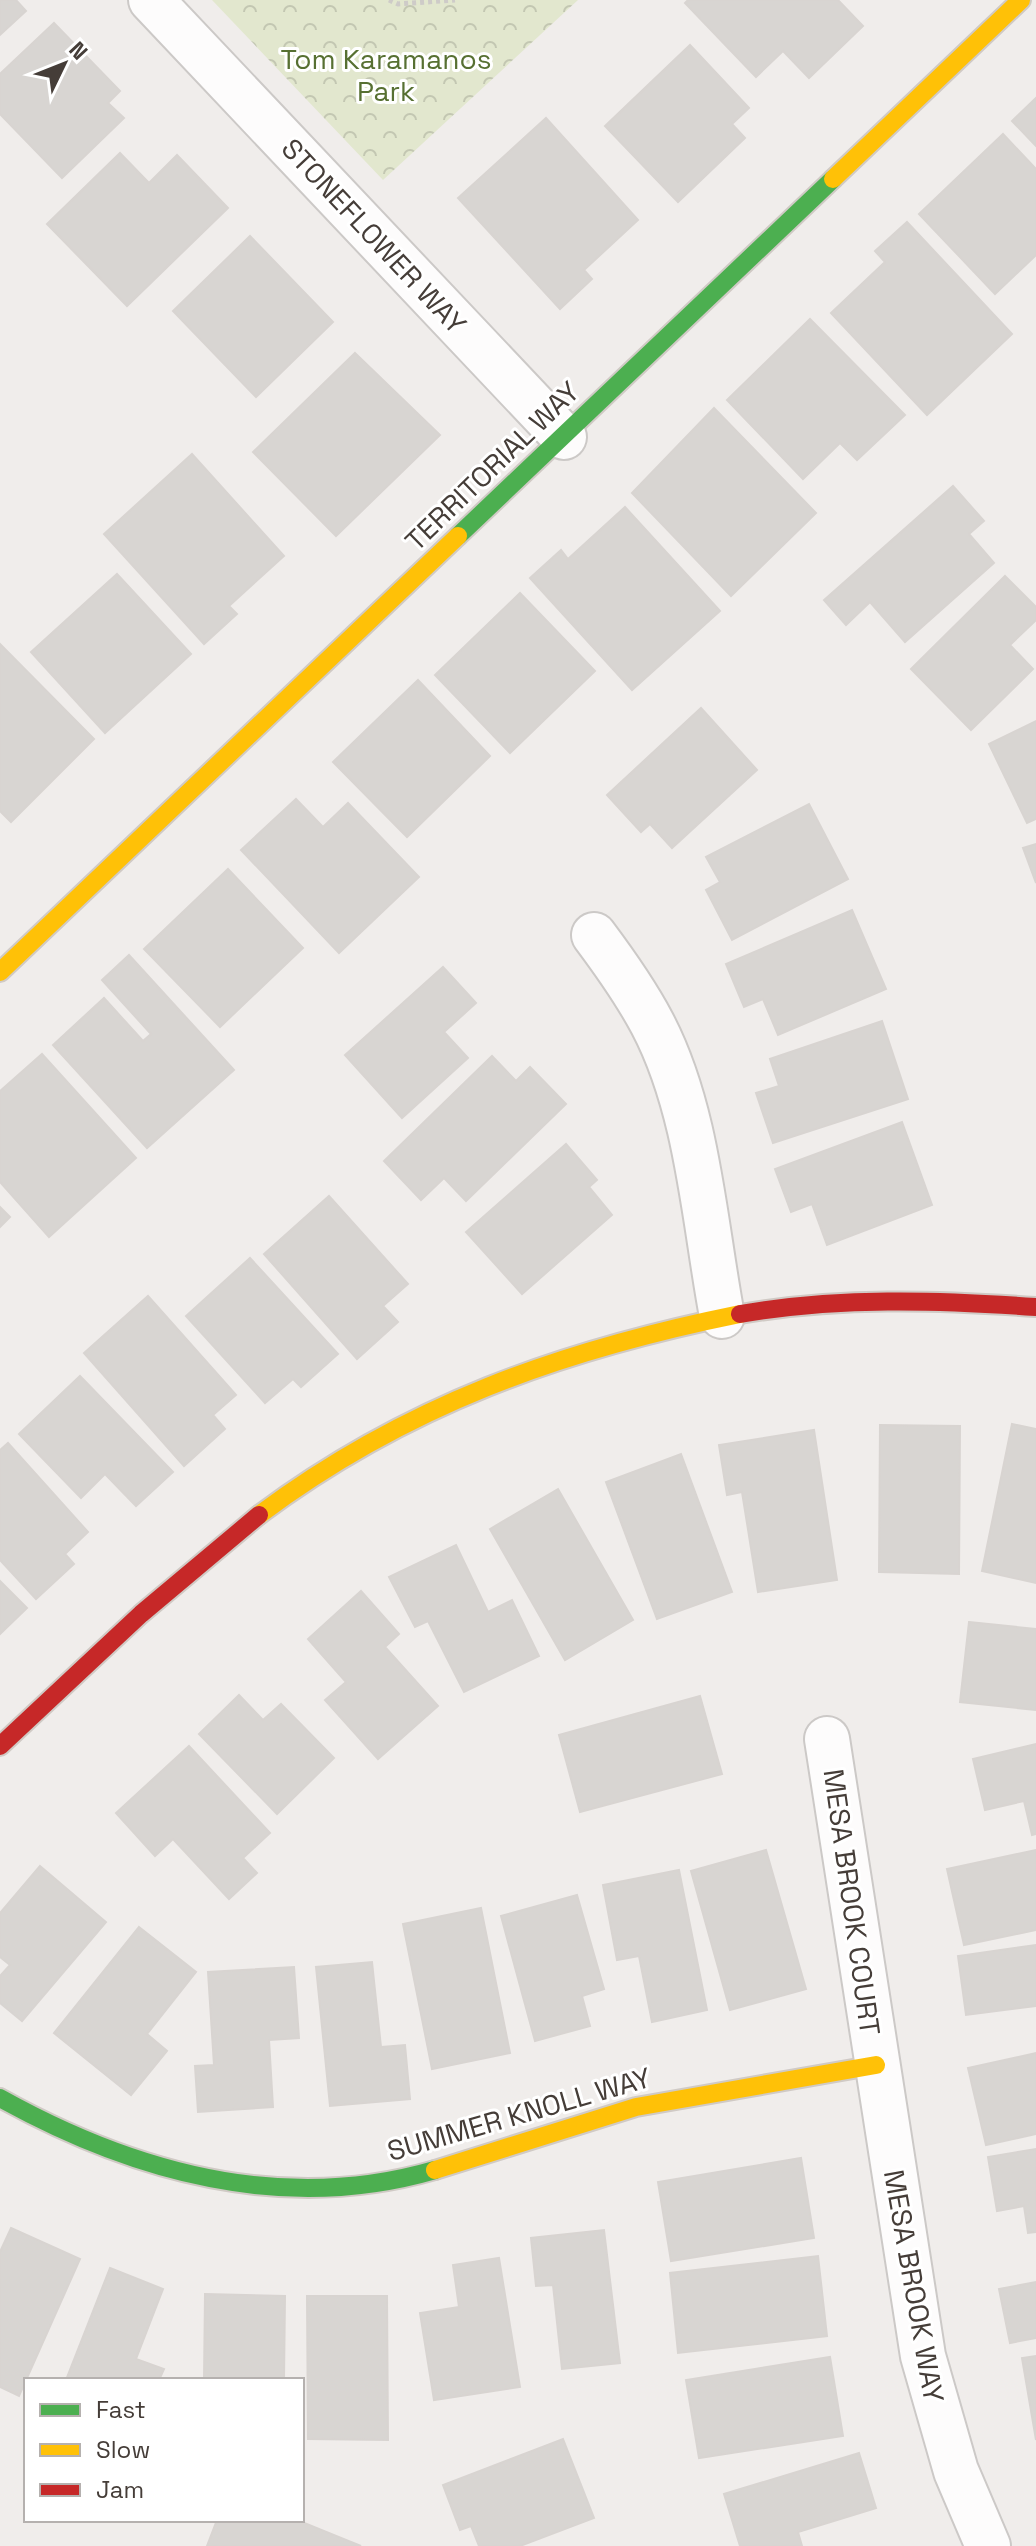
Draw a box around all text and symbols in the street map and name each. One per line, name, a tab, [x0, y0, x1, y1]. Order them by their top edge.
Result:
north arrow	[24, 24, 104, 104]
text: N	[63, 35, 94, 65]
park label: Tom Karamanos Park	[281, 41, 492, 109]
street label: STONEFLOWER WAY	[274, 131, 474, 341]
street label: TERRITORIAL WAY	[397, 374, 587, 558]
street label: MESA BROOK COURT	[815, 1766, 889, 2038]
street label: SUMMER KNOLL WAY	[383, 2059, 655, 2169]
street label: MESA BROOK WAY	[876, 2167, 952, 2405]
legend	[24, 2378, 304, 2522]
text: Fast	[96, 2394, 146, 2425]
text: Slow	[96, 2434, 150, 2465]
text: Jam	[96, 2474, 144, 2505]

